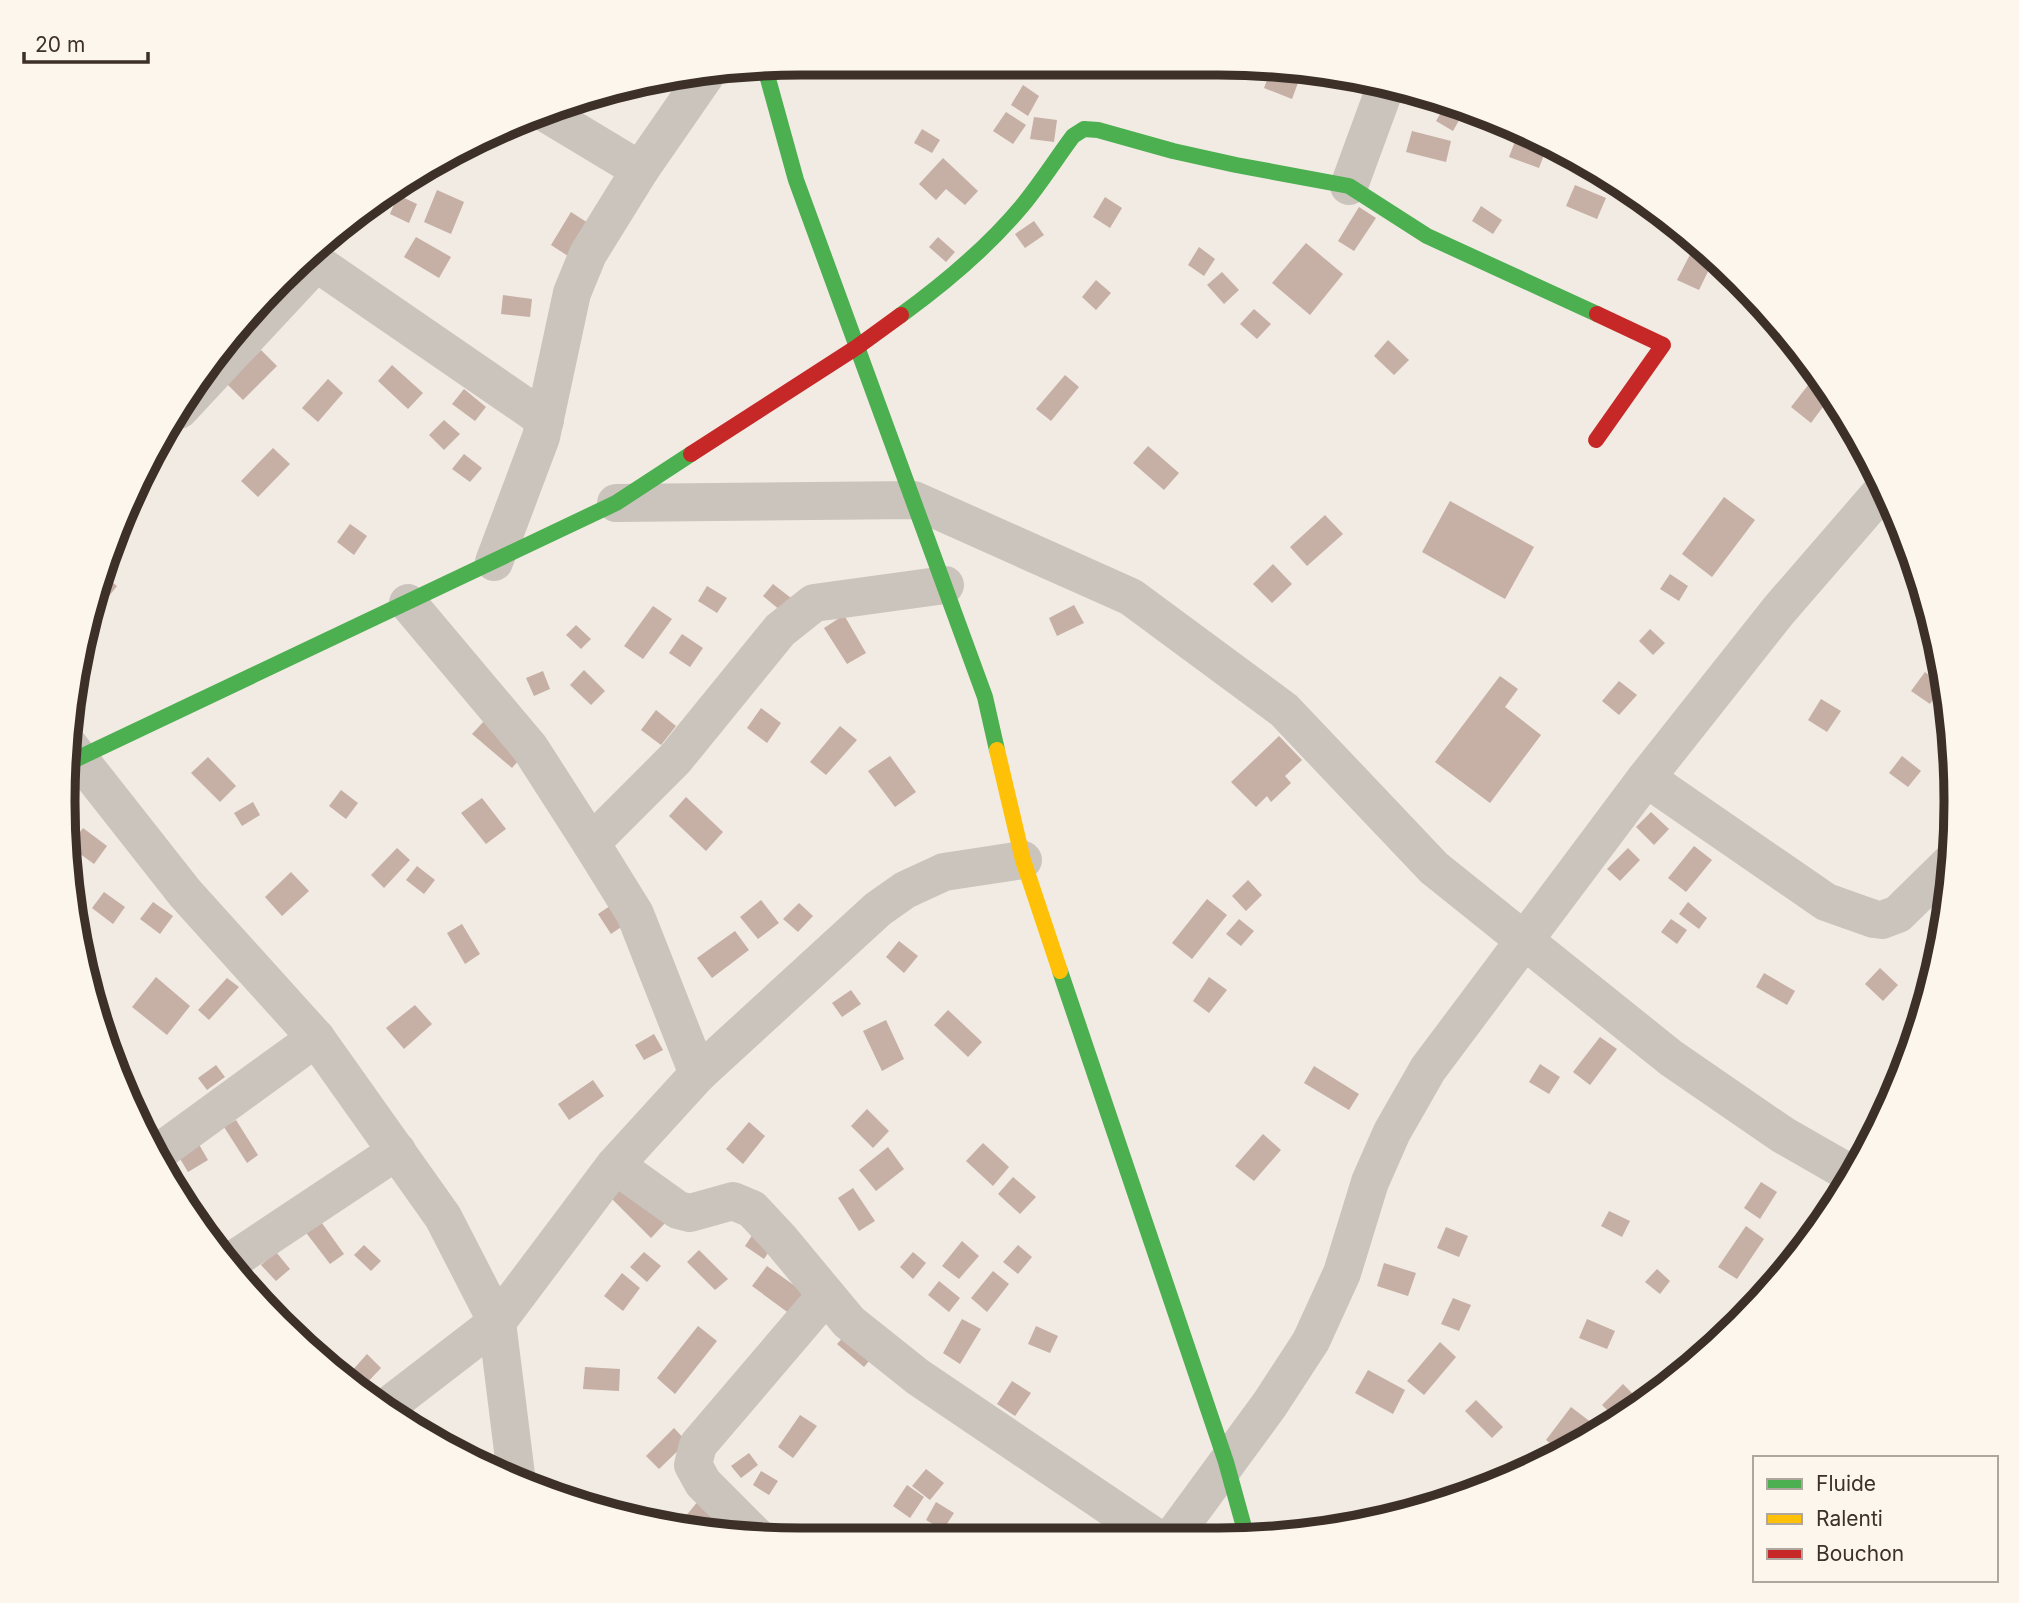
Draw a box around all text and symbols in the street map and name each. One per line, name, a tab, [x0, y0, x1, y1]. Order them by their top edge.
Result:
scale bar	[24, 21, 149, 65]
text: 20 m	[35, 32, 85, 57]
legend	[1753, 1456, 1998, 1582]
text: Fluide	[1816, 1471, 1876, 1496]
text: Ralenti	[1816, 1506, 1883, 1531]
text: Bouchon	[1816, 1541, 1904, 1566]

